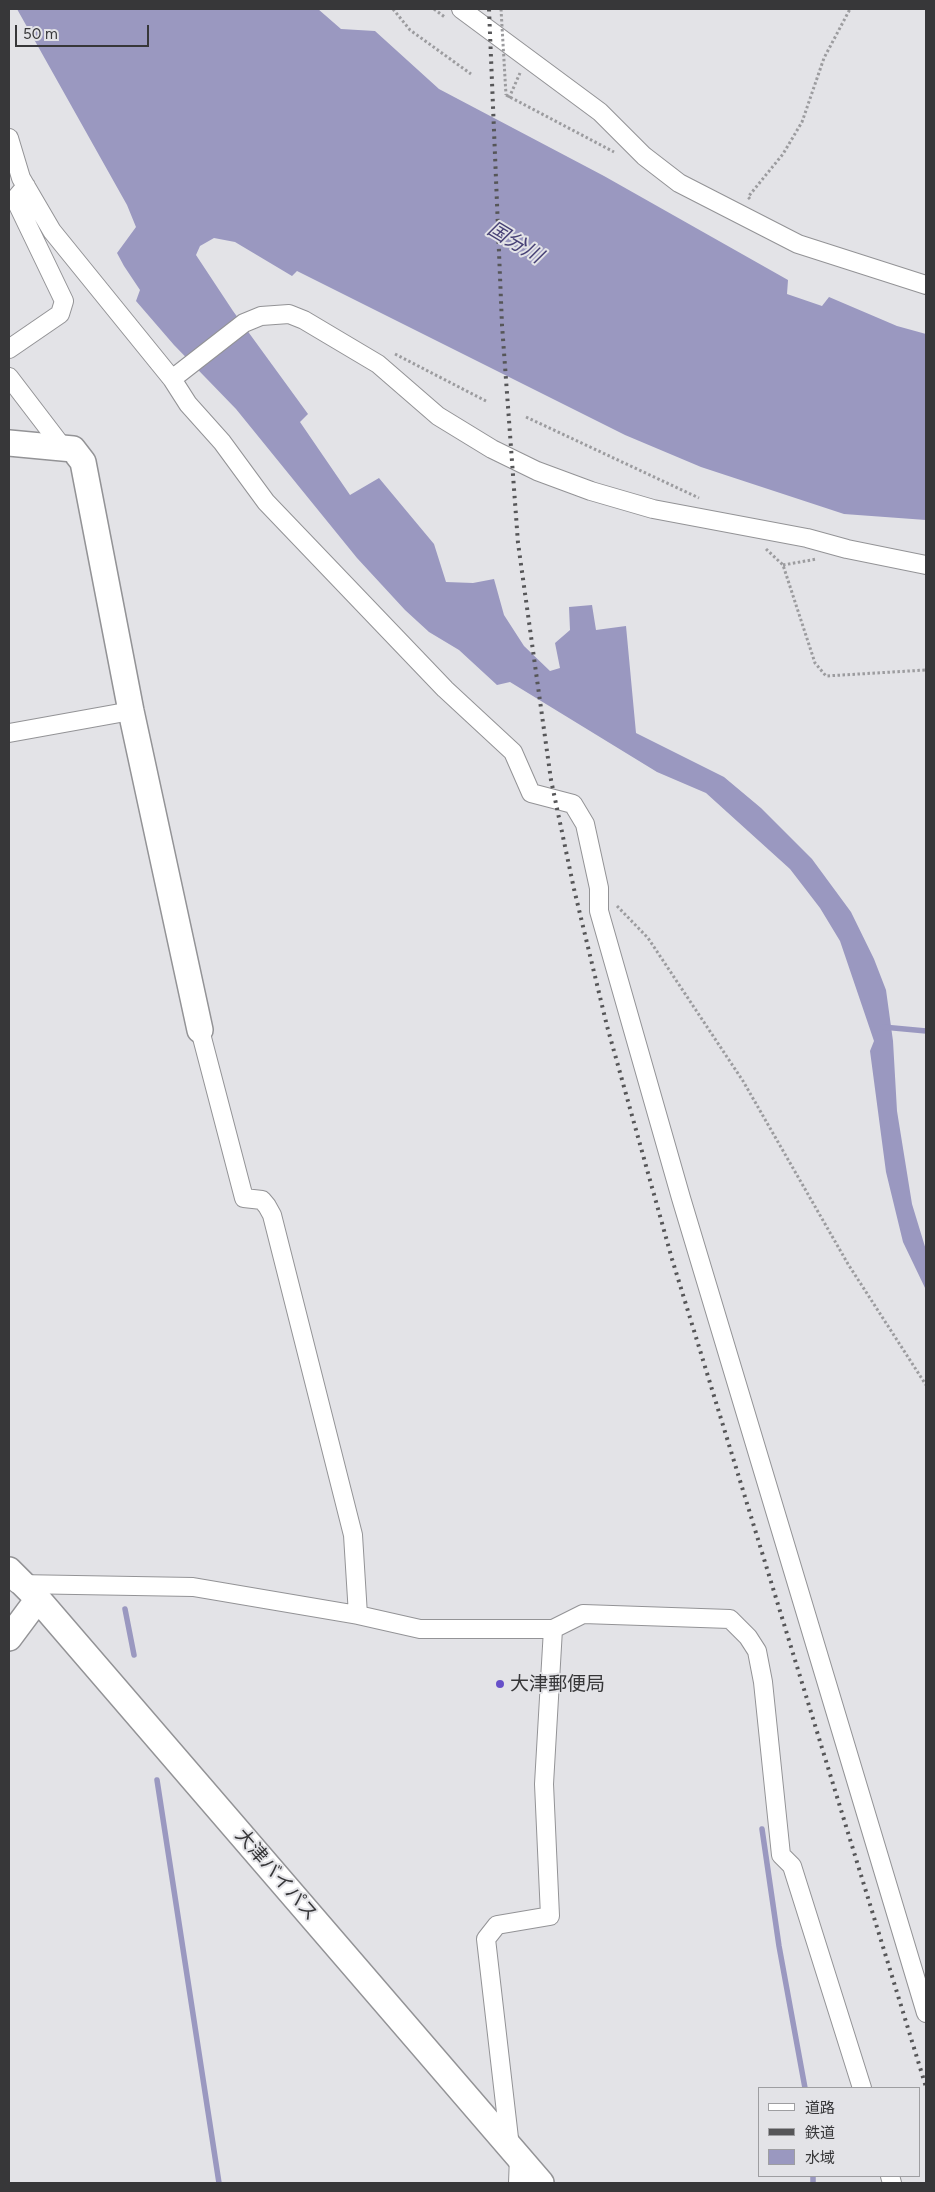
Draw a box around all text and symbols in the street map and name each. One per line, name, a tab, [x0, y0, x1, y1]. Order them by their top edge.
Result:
scale bar	[18, 15, 151, 47]
text: 50 m	[23, 25, 58, 43]
water label: 国分川	[483, 217, 547, 269]
place label: 大津郵便局	[510, 1673, 605, 1695]
marker: 大津郵便局	[494, 1678, 506, 1690]
street label: 大津バイパス	[230, 1825, 322, 1925]
legend	[758, 2087, 920, 2177]
text: 道路	[805, 2099, 835, 2117]
text: 鉄道	[805, 2124, 835, 2142]
text: 水域	[805, 2149, 835, 2167]

